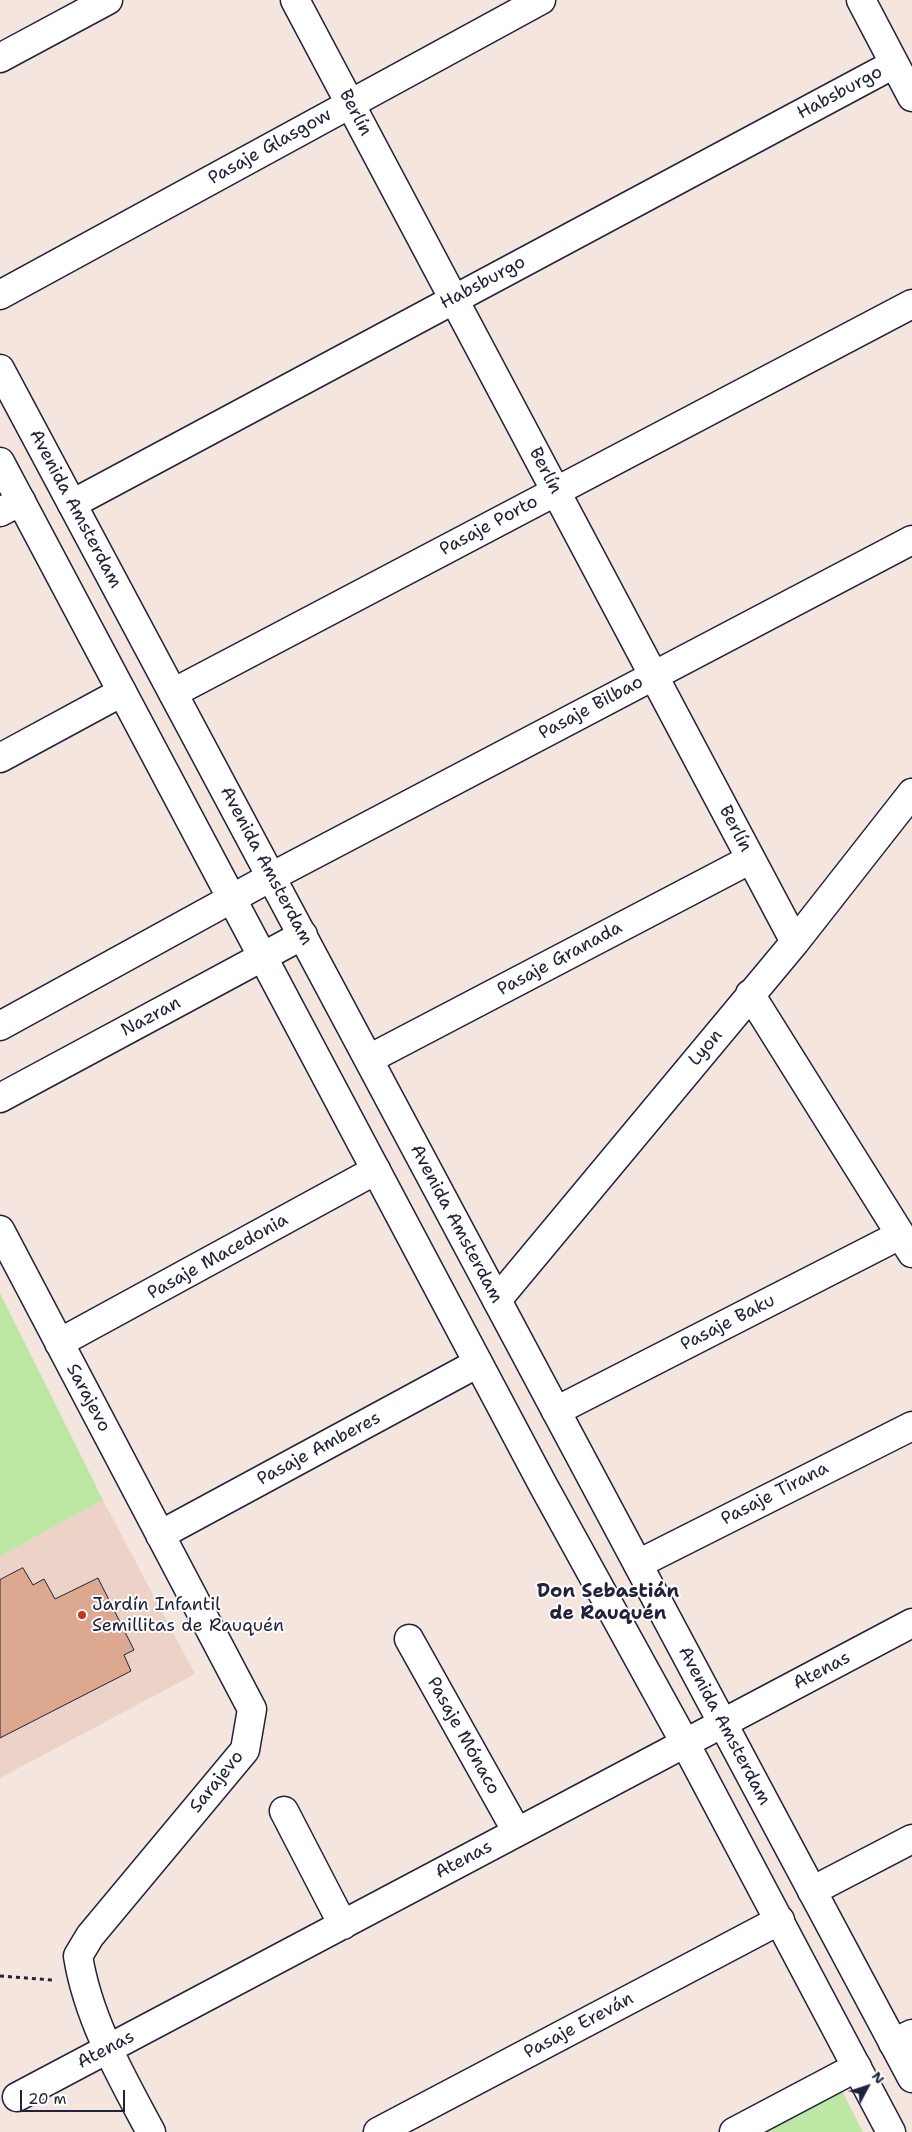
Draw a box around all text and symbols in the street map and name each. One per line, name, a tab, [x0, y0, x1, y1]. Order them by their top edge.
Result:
street label: Habsburgo	[794, 62, 886, 124]
street label: Berlín	[334, 86, 376, 140]
street label: Pasaje Glasgow	[205, 104, 335, 190]
street label: Habsburgo	[437, 252, 529, 314]
street label: Avenida Amsterdam	[24, 426, 126, 592]
street label: Berlín	[524, 444, 566, 498]
street label: Pasaje Porto	[436, 491, 542, 561]
street label: Pasaje Bilbao	[535, 671, 647, 745]
street label: Avenida Amsterdam	[215, 783, 317, 949]
street label: Berlín	[714, 802, 756, 856]
street label: Pasaje Granada	[494, 917, 626, 1001]
street label: Nazran	[118, 992, 184, 1042]
street label: Lyon	[684, 1025, 728, 1071]
street label: Avenida Amsterdam	[405, 1141, 507, 1307]
street label: Pasaje Macedonia	[144, 1209, 292, 1305]
street label: Pasaje Baku	[677, 1290, 779, 1356]
street label: Sarajevo	[61, 1360, 115, 1436]
street label: Pasaje Amberes	[254, 1407, 384, 1491]
street label: Pasaje Tirana	[718, 1458, 832, 1530]
district label: Don Sebastián de Rauquén	[537, 1581, 679, 1625]
place label: Jardín Infantil Semillitas de Rauquén	[92, 1594, 284, 1636]
marker: Jardín Infantil Semillitas de Rauquén	[76, 1609, 88, 1621]
street label: Avenida Amsterdam	[673, 1643, 775, 1809]
street label: Atenas	[790, 1647, 854, 1695]
street label: Pasaje Mónaco	[422, 1673, 504, 1799]
street label: Sarajevo	[185, 1746, 249, 1818]
street label: Atenas	[432, 1836, 496, 1884]
street label: Pasaje Ereván	[521, 1988, 637, 2064]
street label: Atenas	[74, 2026, 138, 2074]
north arrow	[842, 2062, 892, 2112]
text: N	[868, 2067, 889, 2087]
scale bar	[22, 2080, 128, 2112]
text: 20 m	[28, 2089, 67, 2109]

